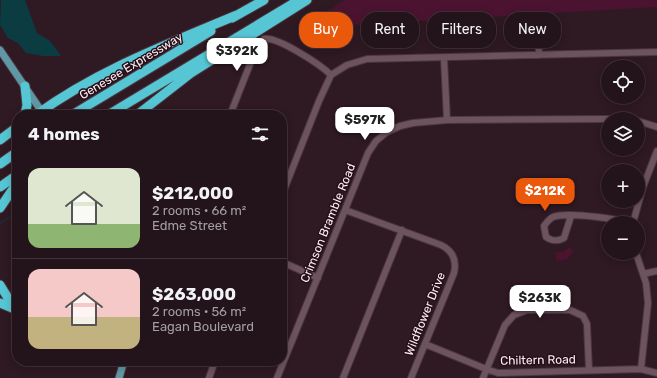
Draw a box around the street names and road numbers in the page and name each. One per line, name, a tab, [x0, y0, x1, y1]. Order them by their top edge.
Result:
street label: Genesee Expressway	[77, 29, 186, 102]
street label: Crimson Bramble Road	[298, 161, 358, 285]
street label: Wildflower Drive	[402, 270, 448, 358]
street label: Chiltern Road	[500, 352, 576, 368]

